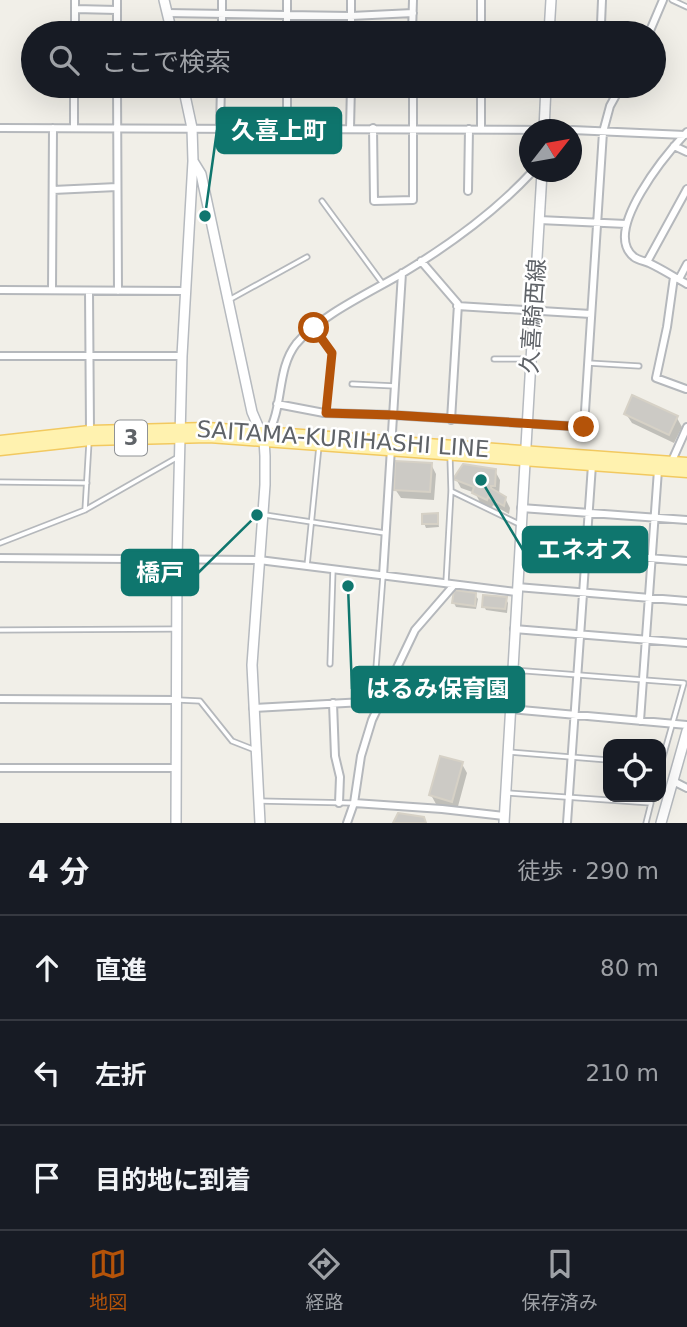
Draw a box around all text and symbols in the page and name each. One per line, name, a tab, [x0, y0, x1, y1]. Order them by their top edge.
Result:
search box	[21, 21, 666, 98]
icon: search	[45, 41, 83, 79]
text: ここで検索	[101, 47, 231, 77]
callout: 久喜上町	[217, 108, 341, 153]
text: 久喜上町	[231, 117, 327, 145]
north arrow	[519, 119, 582, 182]
street label: 久喜騎西線	[516, 258, 550, 374]
route start	[298, 312, 329, 343]
route end	[568, 411, 599, 442]
street label: SAITAMA-KURIHASHI LINE	[196, 416, 490, 462]
road number: 3	[115, 420, 147, 456]
callout: エネオス	[523, 527, 647, 572]
text: エネオス	[537, 536, 633, 564]
callout: 橋戸	[122, 550, 198, 595]
text: 橋戸	[136, 559, 184, 587]
callout: はるみ保育園	[352, 667, 524, 712]
text: はるみ保育園	[366, 675, 510, 703]
map controls	[603, 739, 666, 802]
button: locate	[603, 739, 666, 802]
text: 4 分	[28, 854, 89, 889]
text: 徒歩 · 290 m	[517, 858, 659, 884]
icon: ahead	[28, 949, 66, 987]
text: 直進	[95, 955, 147, 985]
text: 80 m	[600, 955, 659, 981]
icon: left	[28, 1054, 66, 1092]
text: 左折	[95, 1060, 147, 1090]
text: 210 m	[585, 1060, 659, 1086]
icon: arrive	[28, 1159, 66, 1197]
text: 目的地に到着	[95, 1165, 251, 1195]
tab: 地図	[89, 1245, 127, 1314]
tab: 経路	[305, 1245, 344, 1314]
tab: 保存済み	[522, 1245, 598, 1314]

